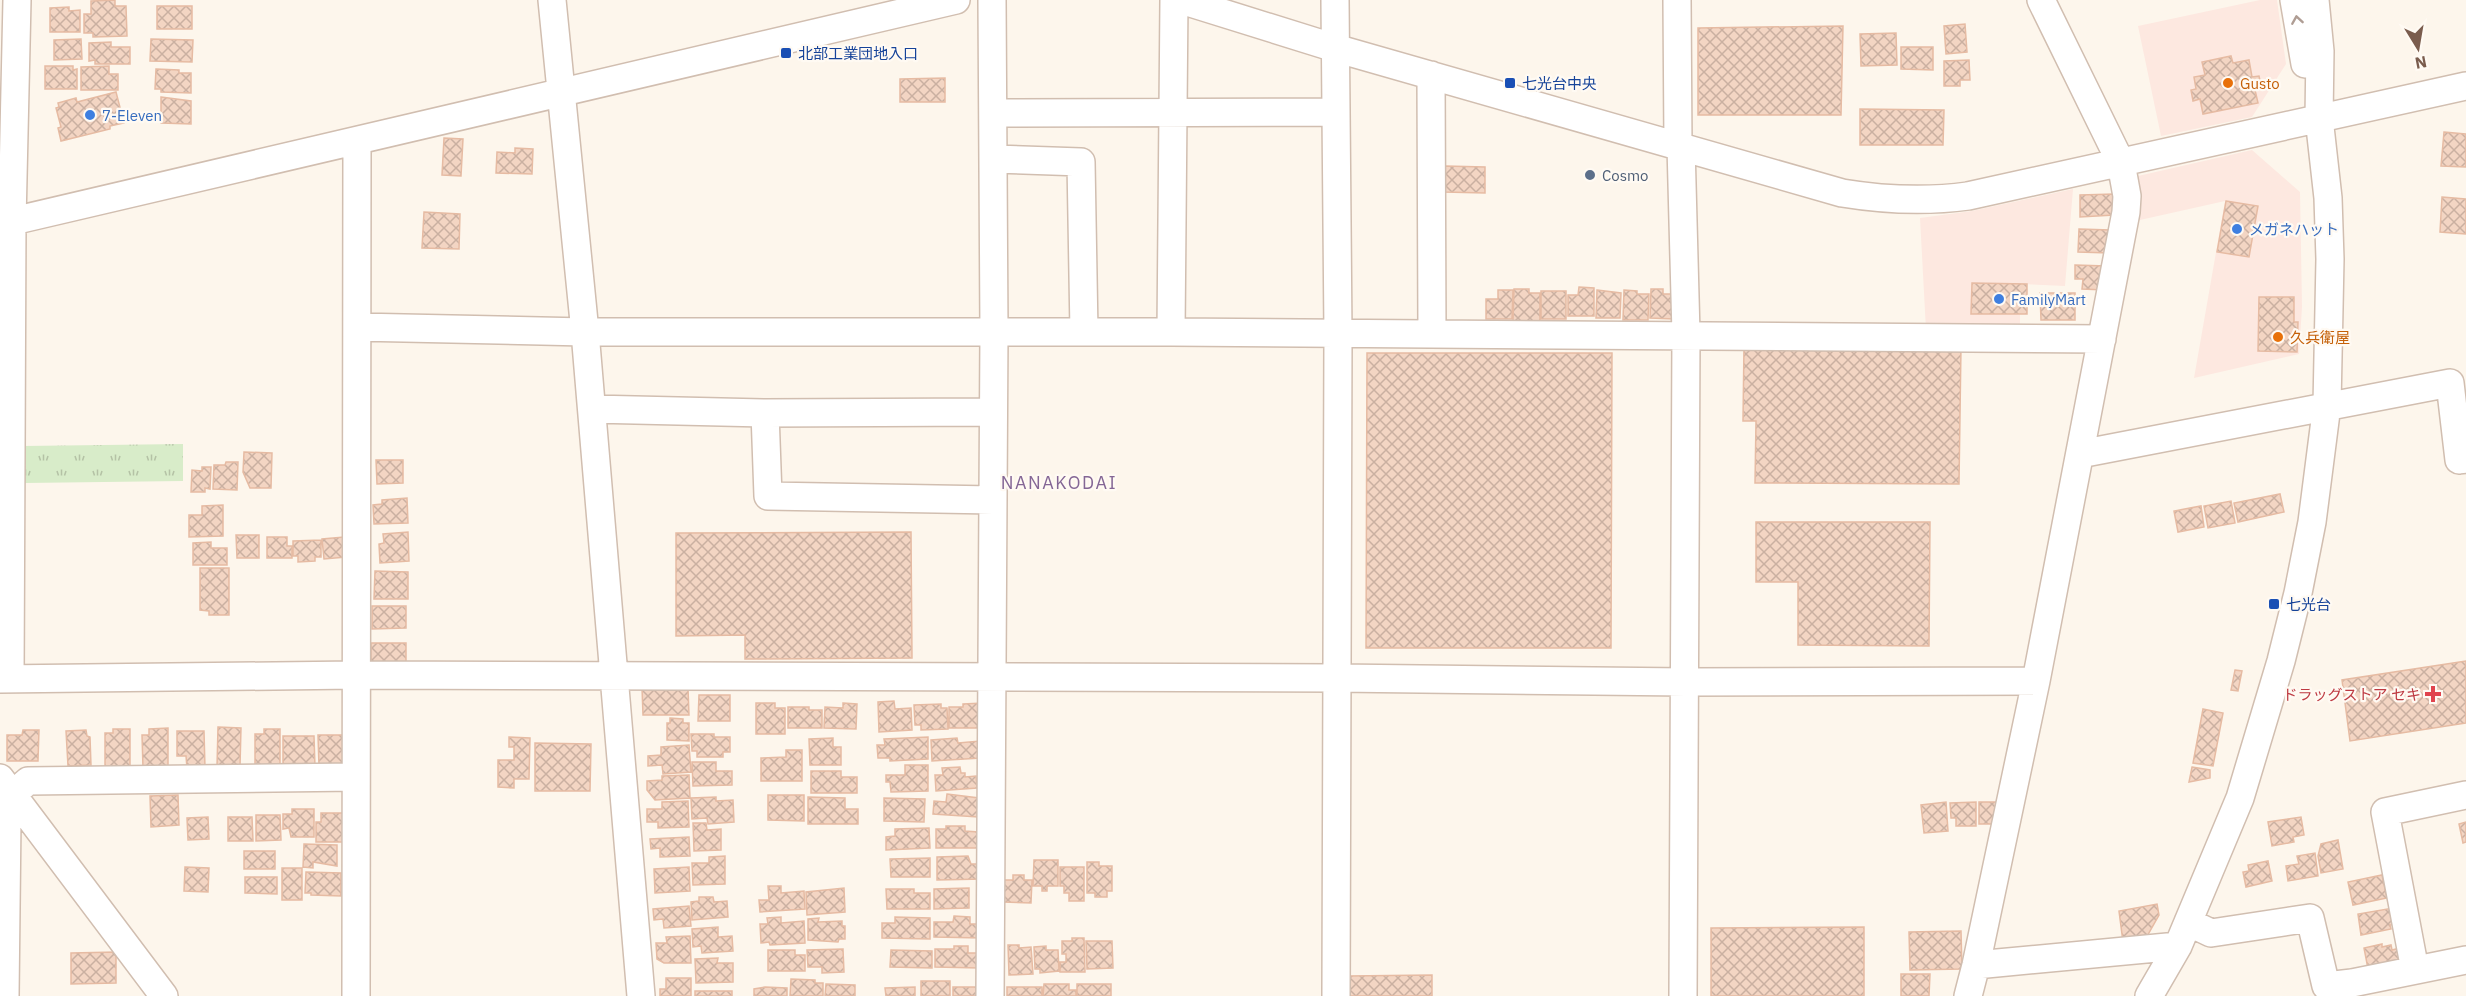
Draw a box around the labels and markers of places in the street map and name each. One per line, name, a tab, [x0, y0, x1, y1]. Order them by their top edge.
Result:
place label: 北部工業団地入口	[798, 44, 918, 63]
marker: 北部工業団地入口	[779, 46, 793, 60]
place label: 七光台中央	[1522, 74, 1597, 93]
place label: Gusto	[2240, 74, 2280, 93]
marker: 七光台中央	[1503, 76, 1517, 90]
marker: Gusto	[2221, 76, 2235, 90]
place label: 7-Eleven	[102, 106, 162, 125]
marker: 7-Eleven	[83, 108, 97, 122]
place label: Cosmo	[1602, 166, 1649, 185]
marker: Cosmo	[1583, 168, 1597, 182]
place label: メガネハット	[2249, 220, 2339, 239]
marker: メガネハット	[2230, 222, 2244, 236]
place label: FamilyMart	[2011, 290, 2086, 309]
marker: FamilyMart	[1992, 292, 2006, 306]
place label: 久兵衛屋	[2290, 328, 2350, 347]
marker: 久兵衛屋	[2271, 330, 2285, 344]
place label: 七光台	[2286, 595, 2331, 614]
marker: 七光台	[2267, 597, 2281, 611]
place label: ドラッグストア セキ	[2282, 685, 2421, 704]
marker: ドラッグストア セキ	[2426, 687, 2440, 701]

